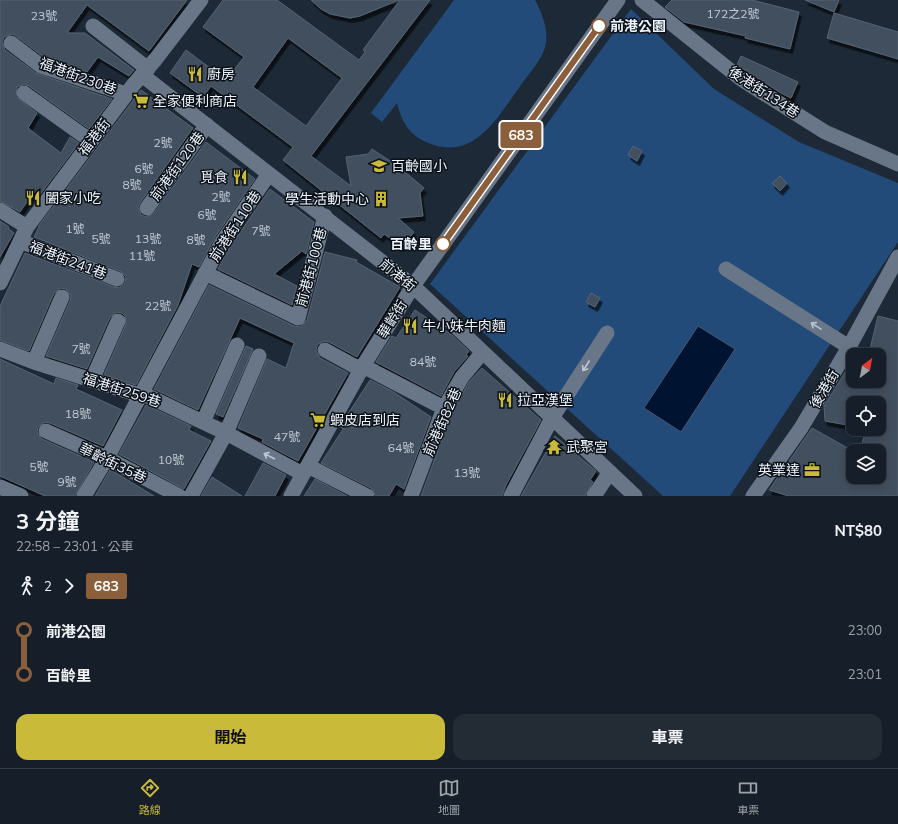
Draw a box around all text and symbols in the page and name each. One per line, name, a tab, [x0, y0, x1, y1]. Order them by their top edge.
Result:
house number: 172之2號	[707, 6, 759, 21]
house number: 23號	[31, 8, 57, 23]
place label: 前港公園	[610, 17, 666, 35]
marker: 前港公園	[591, 18, 607, 34]
street label: 福港街230巷	[37, 54, 119, 98]
street label: 後港街134巷	[725, 62, 803, 122]
restaurant icon: 廚房	[186, 65, 204, 83]
place label: 廚房	[207, 65, 235, 83]
supermarket icon: 全家便利商店	[132, 92, 150, 110]
place label: 全家便利商店	[153, 92, 237, 110]
street label: 福港街	[74, 115, 114, 159]
line badge: 683	[498, 122, 544, 148]
text: 683	[508, 126, 534, 144]
street label: 前港街120巷	[146, 128, 208, 204]
house number: 2號	[153, 135, 173, 150]
school or university icon: 百齡國小	[370, 157, 388, 175]
place label: 百齡國小	[391, 157, 447, 175]
house number: 6號	[134, 161, 154, 176]
place label: 覓食	[200, 168, 228, 186]
restaurant icon: 覓食	[231, 168, 249, 186]
house number: 8號	[122, 177, 142, 192]
street label: 前港街110巷	[205, 187, 265, 265]
restaurant icon: 闔家小吃	[24, 189, 42, 207]
place label: 闔家小吃	[45, 189, 101, 207]
house number: 2號	[211, 189, 231, 204]
place label: 學生活動中心	[285, 190, 369, 208]
building icon: 學生活動中心	[372, 190, 390, 208]
house number: 6號	[197, 207, 217, 222]
house number: 1號	[65, 221, 85, 236]
house number: 7號	[251, 223, 271, 238]
street label: 前港街100巷	[292, 225, 330, 309]
house number: 5號	[91, 231, 111, 246]
house number: 13號	[135, 231, 161, 246]
house number: 8號	[186, 232, 206, 247]
place label: 百齡里	[390, 235, 432, 253]
marker: 百齡里	[435, 236, 451, 252]
street label: 福港街241巷	[27, 237, 109, 283]
house number: 11號	[129, 248, 155, 263]
street label: 前港街	[376, 255, 420, 295]
street label: 華齡街	[373, 296, 411, 342]
house number: 22號	[145, 298, 171, 313]
restaurant icon: 牛小妹牛肉麵	[401, 317, 419, 335]
place label: 牛小妹牛肉麵	[422, 317, 506, 335]
one-way arrow	[810, 322, 822, 330]
house number: 7號	[71, 341, 91, 356]
north arrow	[846, 348, 886, 388]
map controls	[846, 348, 886, 484]
house number: 84號	[410, 354, 436, 369]
one-way arrow	[582, 360, 590, 371]
street label: 後港街	[805, 366, 843, 412]
street label: 福港街259巷	[81, 369, 163, 411]
street label: 前港街82巷	[419, 385, 465, 459]
restaurant icon: 拉亞漢堡	[496, 391, 514, 409]
place label: 拉亞漢堡	[517, 391, 573, 409]
button: locate	[846, 396, 886, 436]
house number: 18號	[65, 406, 91, 421]
supermarket icon: 蝦皮店到店	[309, 411, 327, 429]
place label: 蝦皮店到店	[330, 411, 400, 429]
house number: 47號	[274, 429, 300, 444]
temple icon: 武聚宮	[545, 438, 563, 456]
place label: 武聚宮	[566, 438, 608, 456]
street label: 華齡街35巷	[76, 439, 150, 487]
house number: 64號	[388, 440, 414, 455]
button: layers	[846, 444, 886, 484]
one-way arrow	[263, 451, 275, 459]
house number: 10號	[158, 452, 184, 467]
house number: 5號	[29, 459, 49, 474]
place label: 英業達	[758, 461, 800, 479]
office icon: 英業達	[803, 461, 821, 479]
house number: 13號	[454, 465, 480, 480]
house number: 9號	[57, 474, 77, 489]
text: 3 分鐘	[16, 507, 79, 535]
text: NT$80	[834, 521, 882, 540]
text: 22:58 – 23:01 · 公車	[16, 538, 133, 554]
icon: walk	[16, 575, 38, 597]
icon: forward	[58, 575, 80, 597]
text: 683	[94, 577, 119, 595]
text: 2	[44, 578, 52, 594]
text: 前港公園	[46, 622, 106, 641]
text: 23:00	[848, 622, 882, 638]
text: 百齡里	[46, 666, 91, 685]
text: 23:01	[848, 666, 882, 682]
button: 開始	[16, 714, 445, 760]
button: 車票	[453, 714, 882, 760]
tab: 路線	[139, 777, 161, 817]
tab: 地圖	[438, 777, 460, 817]
tab: 車票	[737, 777, 759, 817]

